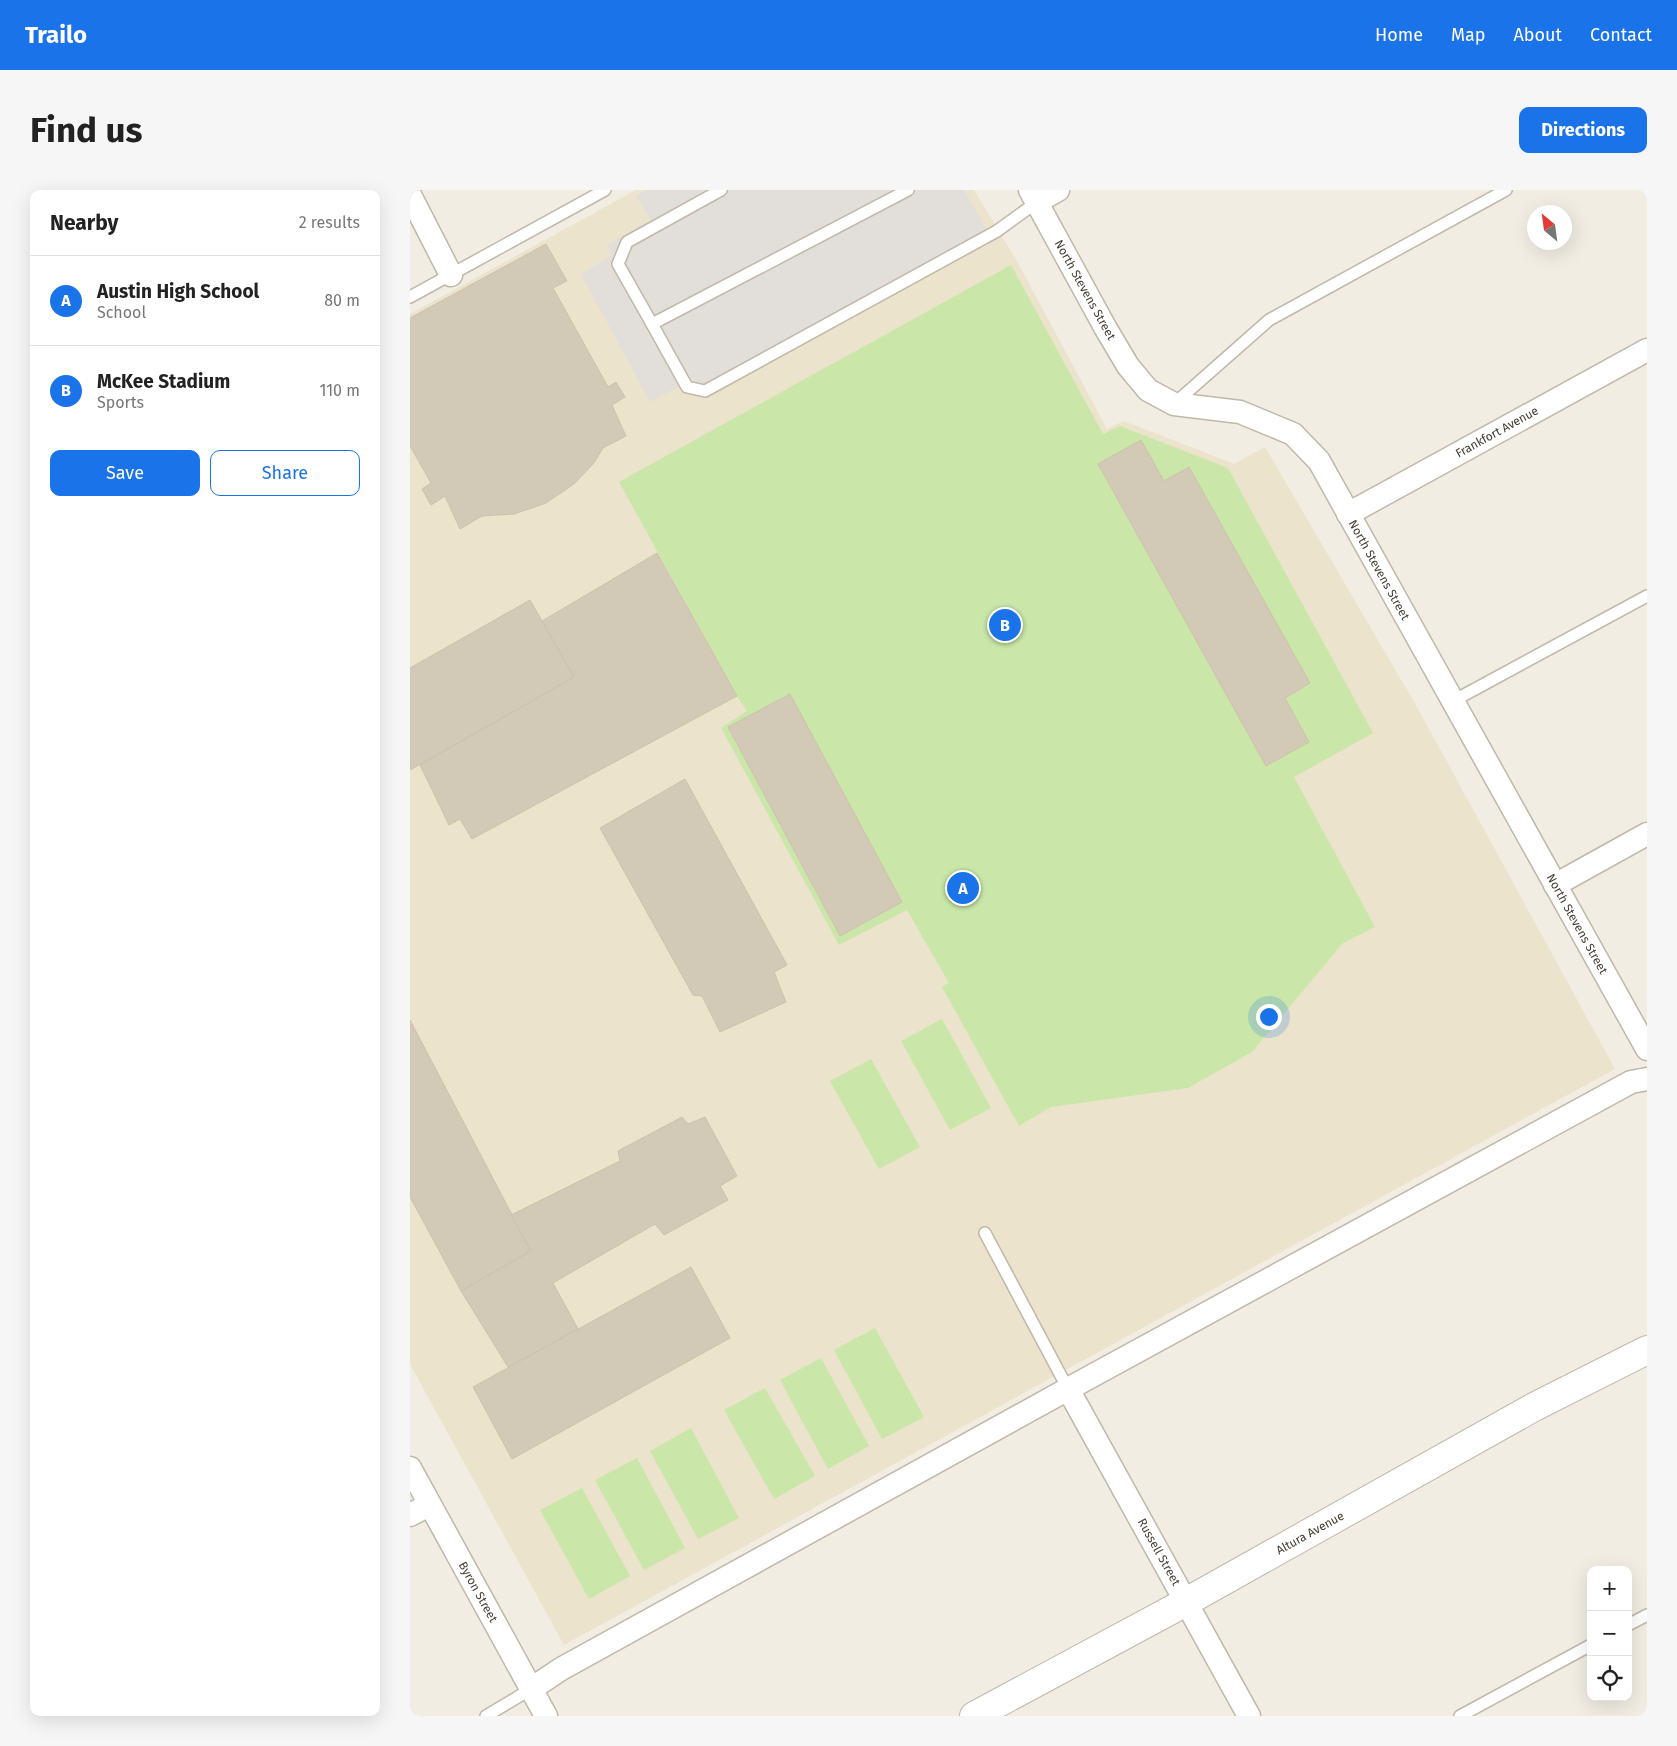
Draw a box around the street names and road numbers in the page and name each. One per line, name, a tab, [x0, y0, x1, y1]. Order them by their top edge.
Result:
street label: North Stevens Street	[1052, 237, 1119, 343]
street label: Frankfort Avenue	[1453, 404, 1541, 460]
street label: North Stevens Street	[1346, 517, 1413, 623]
street label: North Stevens Street	[1544, 871, 1611, 977]
street label: Altura Avenue	[1274, 1509, 1346, 1557]
street label: Russell Street	[1135, 1516, 1184, 1589]
street label: Byron Street	[456, 1559, 501, 1625]

